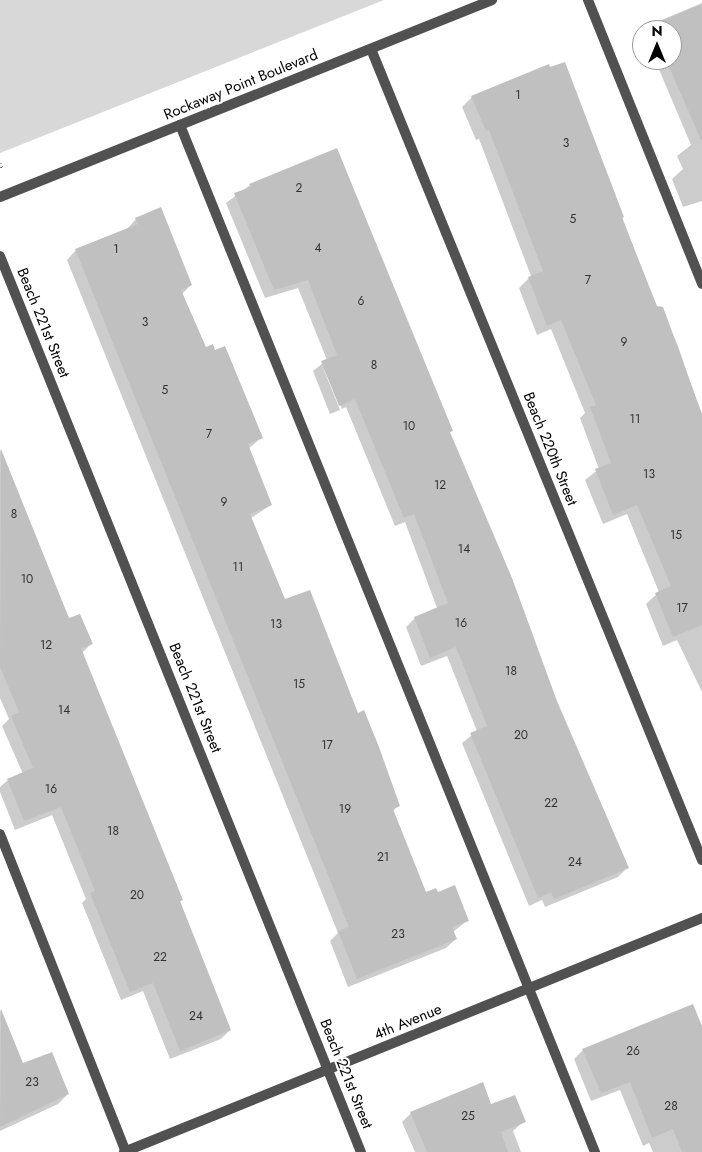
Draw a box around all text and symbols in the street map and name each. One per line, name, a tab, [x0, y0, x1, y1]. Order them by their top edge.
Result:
north arrow	[632, 20, 682, 70]
text: N	[651, 21, 663, 41]
street label: Rockaway Point Boulevard	[161, 46, 321, 124]
house number: 1	[515, 89, 521, 103]
house number: 3	[563, 137, 569, 151]
house number: 2	[296, 182, 302, 196]
house number: 5	[570, 213, 576, 227]
house number: 4	[315, 242, 321, 256]
house number: 1	[113, 243, 119, 257]
street label: Beach 221st Street	[13, 266, 73, 380]
house number: 7	[585, 274, 591, 288]
house number: 6	[358, 295, 364, 309]
house number: 3	[142, 316, 148, 330]
house number: 9	[621, 336, 627, 350]
house number: 8	[371, 359, 377, 373]
house number: 5	[162, 384, 168, 398]
street label: Beach 220th Street	[519, 390, 581, 508]
house number: 11	[630, 413, 640, 427]
house number: 10	[403, 420, 415, 434]
house number: 7	[206, 428, 212, 442]
house number: 13	[643, 468, 655, 482]
house number: 12	[434, 479, 446, 493]
house number: 9	[221, 496, 227, 510]
house number: 8	[11, 508, 17, 522]
house number: 15	[670, 529, 682, 543]
house number: 14	[458, 543, 470, 557]
house number: 11	[233, 561, 243, 575]
house number: 10	[21, 573, 33, 587]
house number: 17	[676, 602, 688, 616]
house number: 16	[455, 617, 467, 631]
house number: 13	[270, 618, 282, 632]
house number: 12	[40, 639, 52, 653]
street label: Beach 221st Street	[165, 641, 225, 755]
house number: 18	[505, 665, 517, 679]
house number: 15	[293, 678, 305, 692]
house number: 14	[58, 704, 70, 718]
house number: 20	[514, 729, 528, 743]
house number: 17	[321, 739, 333, 753]
house number: 16	[45, 783, 57, 797]
house number: 22	[544, 797, 558, 811]
house number: 19	[339, 803, 351, 817]
house number: 18	[107, 825, 119, 839]
house number: 21	[377, 851, 389, 865]
house number: 24	[568, 856, 582, 870]
house number: 20	[130, 889, 144, 903]
house number: 23	[391, 928, 405, 942]
house number: 22	[153, 951, 167, 965]
street label: 4th Avenue	[372, 1000, 444, 1044]
house number: 24	[189, 1010, 203, 1024]
street label: Beach 221st Street	[316, 1017, 376, 1131]
house number: 26	[626, 1045, 640, 1059]
house number: 23	[25, 1076, 39, 1090]
house number: 28	[664, 1100, 678, 1114]
house number: 25	[461, 1110, 475, 1124]

